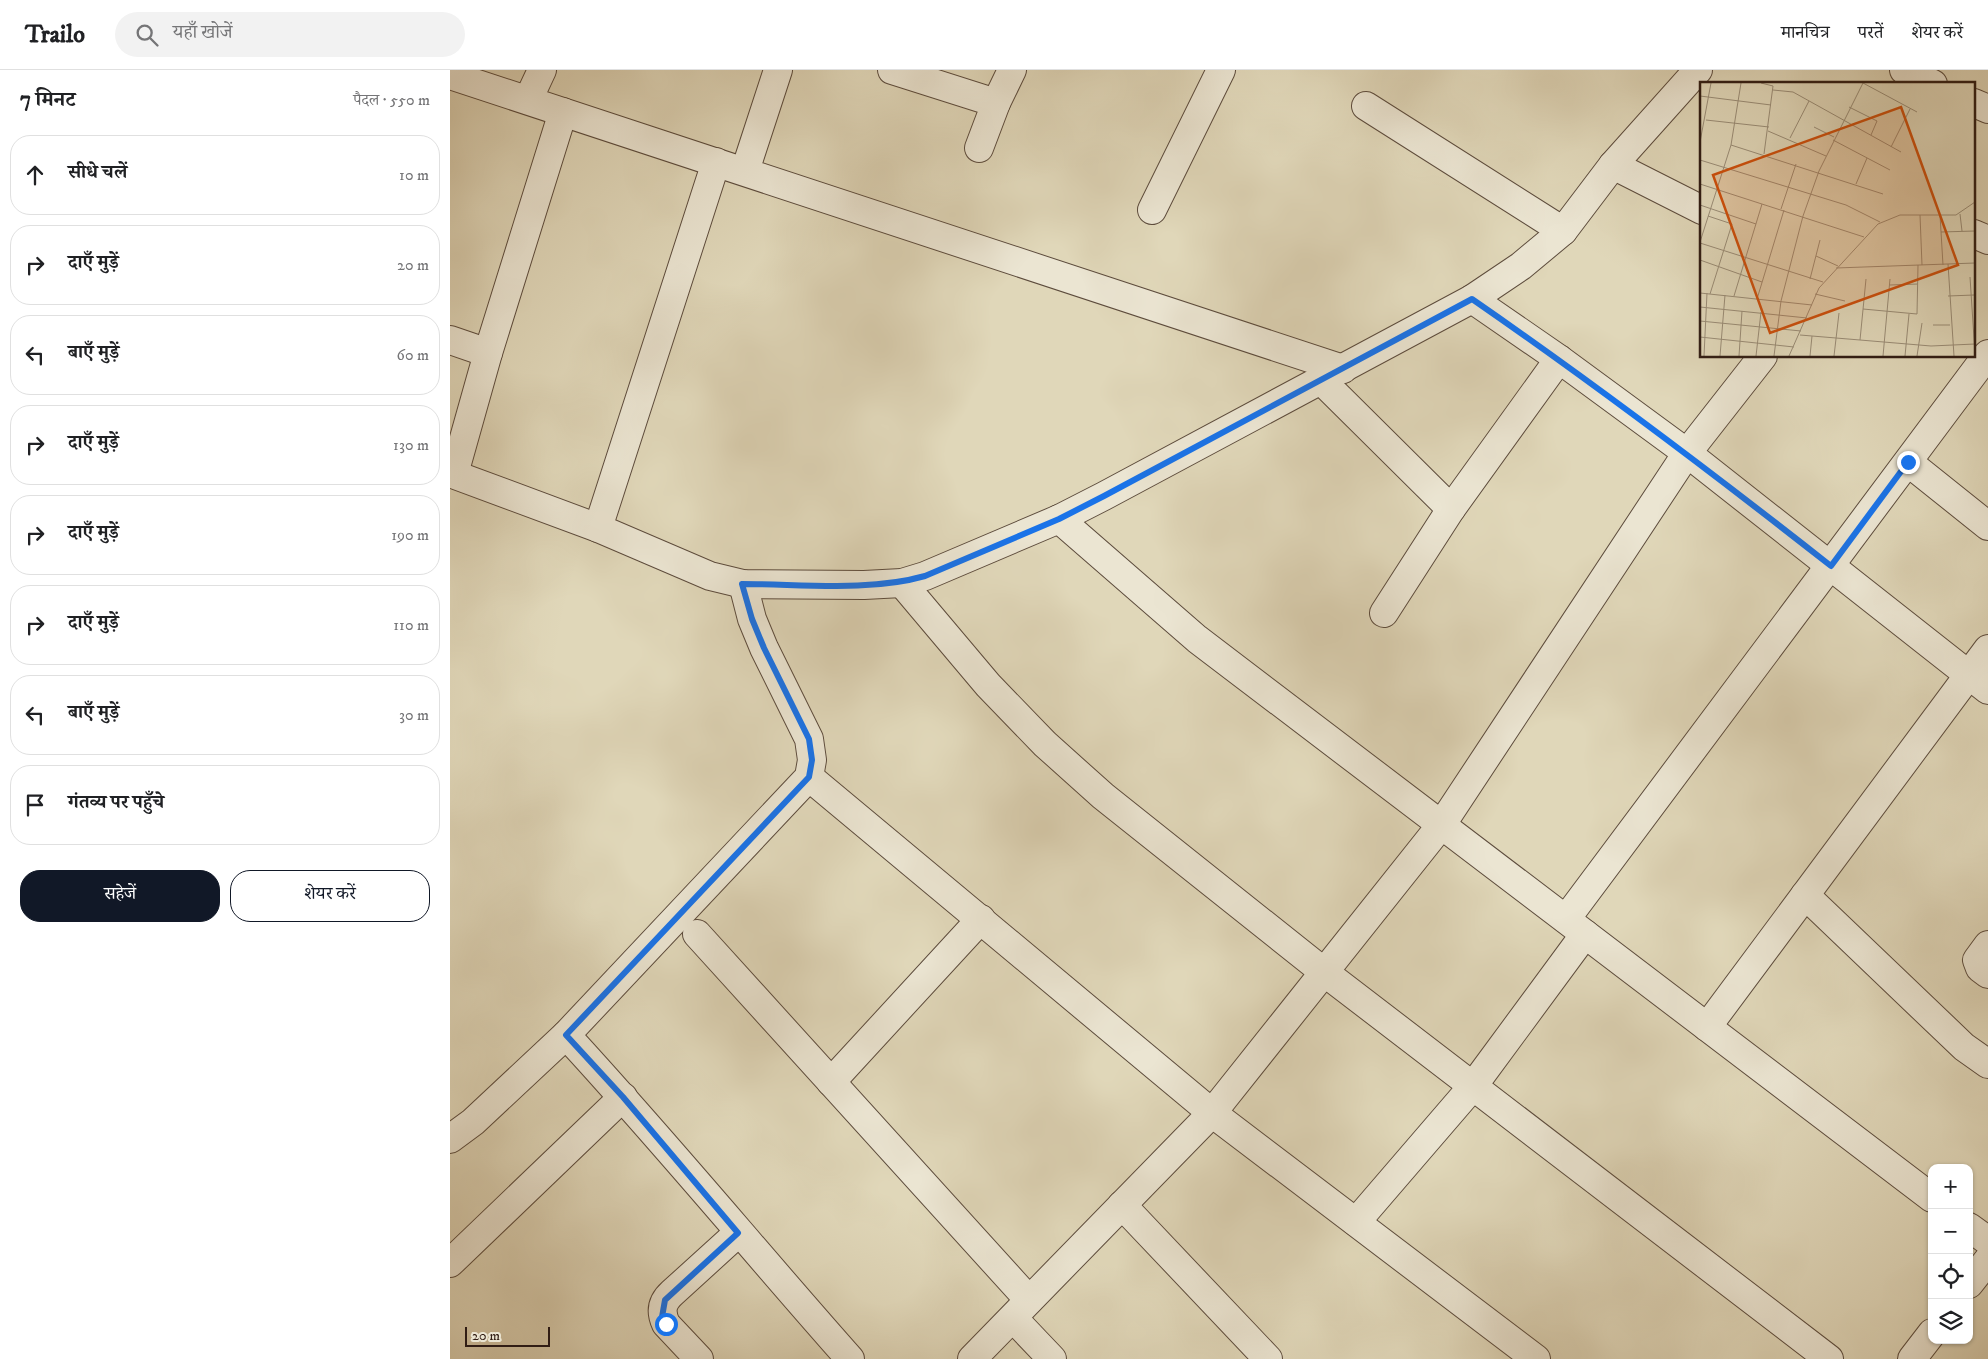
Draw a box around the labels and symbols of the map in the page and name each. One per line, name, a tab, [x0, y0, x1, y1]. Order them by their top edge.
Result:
inset map	[1700, 82, 1976, 358]
route end	[1897, 451, 1920, 474]
route start	[655, 1313, 678, 1336]
scale bar	[465, 1324, 550, 1347]

